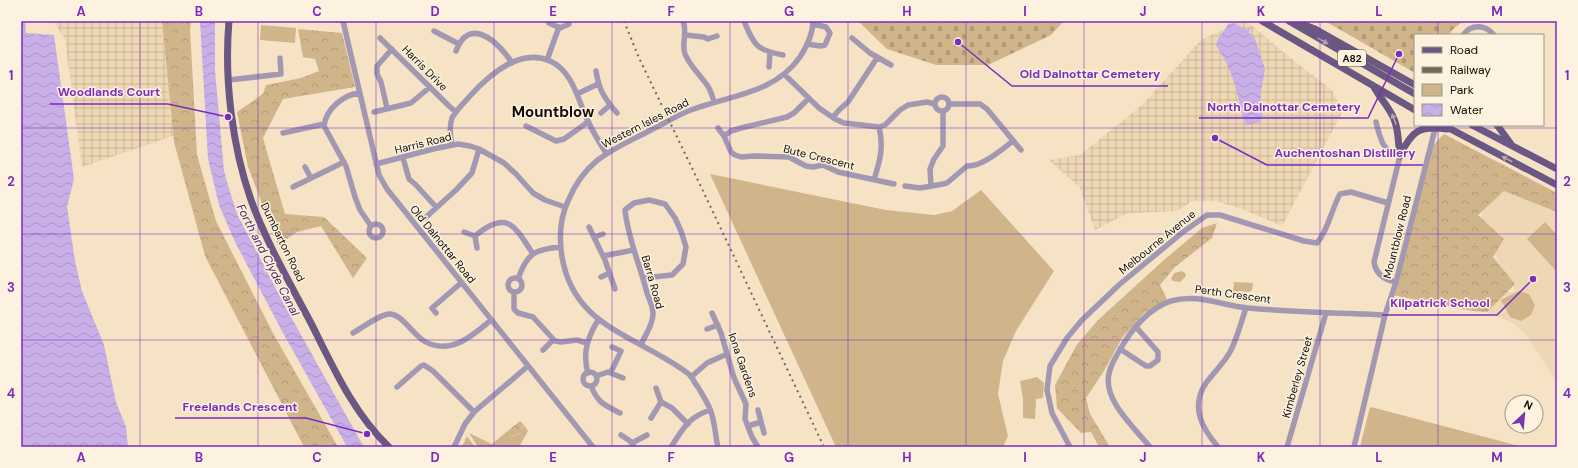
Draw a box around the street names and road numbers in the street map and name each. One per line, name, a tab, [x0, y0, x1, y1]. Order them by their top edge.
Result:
street label: Harris Drive	[399, 42, 451, 94]
road number: A82	[1338, 50, 1366, 66]
street label: Western Isles Road	[599, 95, 691, 151]
street label: Harris Road	[393, 129, 453, 157]
street label: Bute Crescent	[782, 141, 856, 173]
street label: Mountblow Road	[1380, 194, 1414, 280]
street label: Dumbarton Road	[258, 200, 308, 284]
street label: Old Dalnottar Road	[407, 202, 479, 286]
street label: Melbourne Avenue	[1116, 207, 1198, 277]
street label: Barra Road	[639, 254, 667, 311]
street label: Perth Crescent	[1194, 282, 1272, 306]
street label: Iona Gardens	[725, 331, 761, 399]
street label: Kimberley Street	[1279, 334, 1315, 420]

